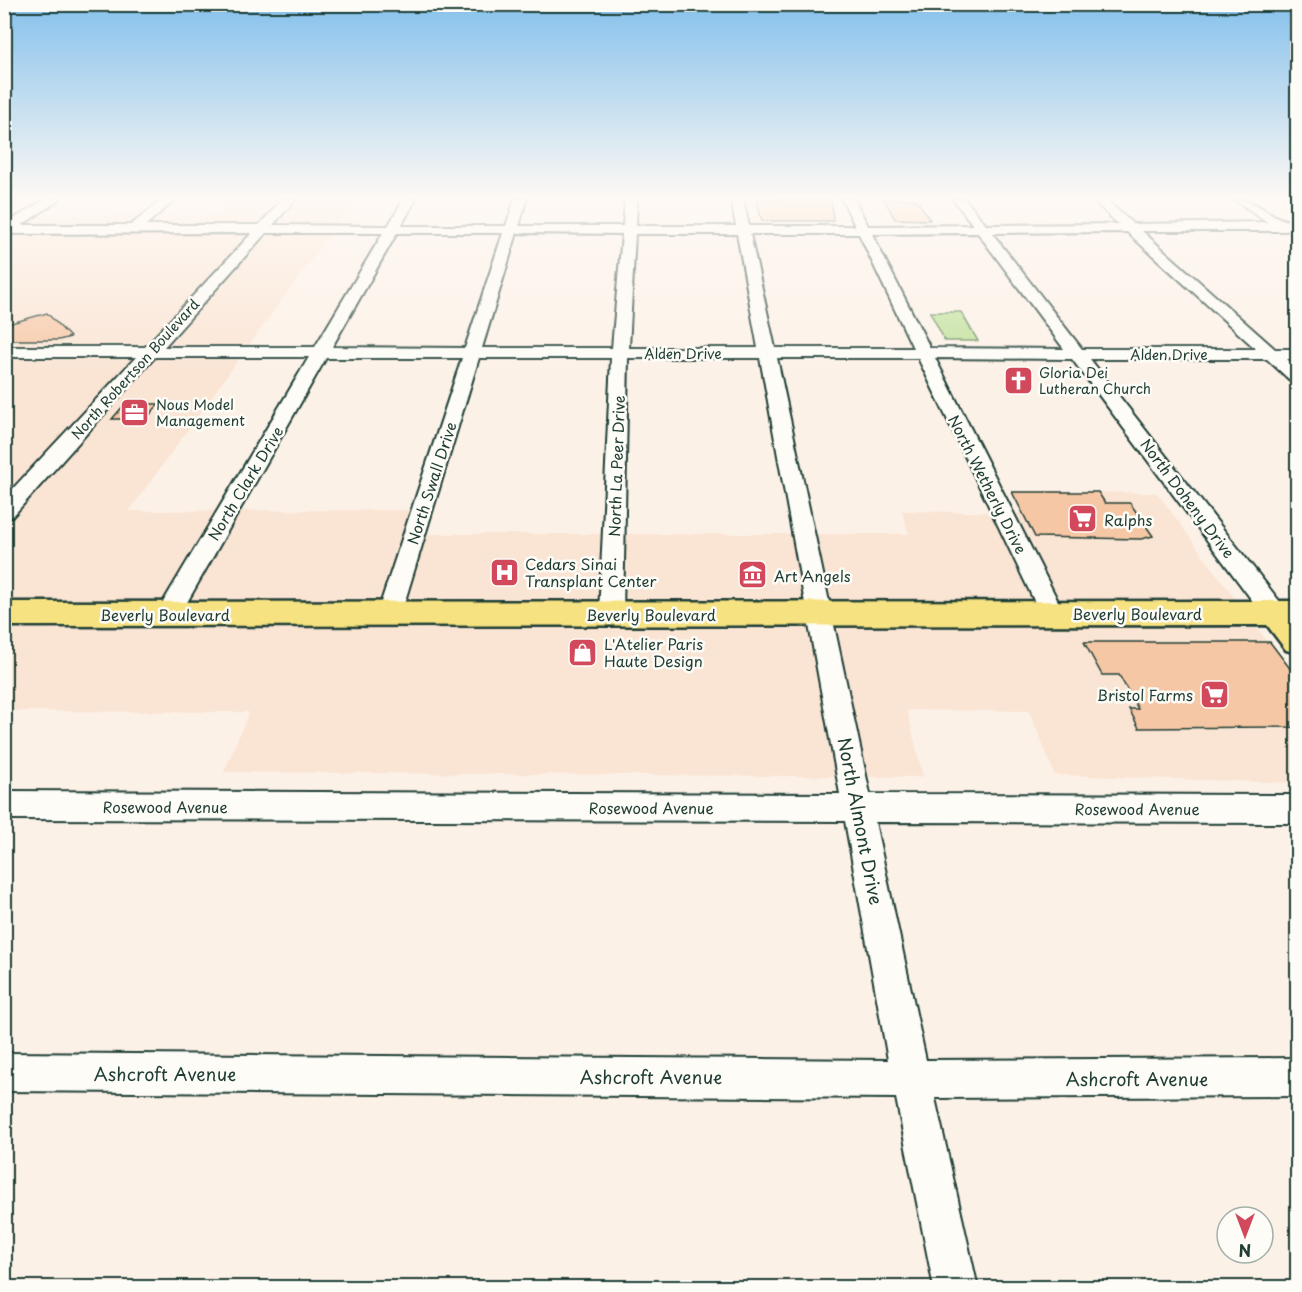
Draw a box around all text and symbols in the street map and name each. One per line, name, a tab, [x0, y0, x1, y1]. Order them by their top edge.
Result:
street label: North Robertson Boulevard	[66, 294, 204, 444]
street label: Alden Drive	[644, 343, 722, 364]
street label: Alden Drive	[1130, 344, 1208, 365]
place label: Gloria Dei Lutheran Church	[1039, 362, 1151, 399]
church icon: Gloria Dei Lutheran Church	[1002, 364, 1034, 396]
place label: Nous Model Management	[156, 394, 245, 431]
street label: North La Peer Drive	[602, 395, 630, 537]
office icon: Nous Model Management	[119, 396, 151, 428]
street label: North Wetherly Drive	[943, 410, 1033, 558]
street label: North Swall Drive	[400, 419, 462, 547]
street label: North Clark Drive	[202, 421, 288, 545]
street label: North Doheny Drive	[1135, 433, 1241, 563]
supermarket icon: Ralphs	[1067, 503, 1099, 535]
place label: Ralphs	[1104, 508, 1152, 531]
place label: Cedars Sinai Transplant Center	[525, 552, 656, 592]
hospital icon: Cedars Sinai Transplant Center	[488, 556, 520, 588]
museum icon: Art Angels	[737, 559, 769, 591]
place label: Art Angels	[774, 564, 851, 587]
street label: Beverly Boulevard	[1072, 602, 1202, 625]
street label: Beverly Boulevard	[100, 603, 230, 626]
street label: Beverly Boulevard	[586, 603, 716, 626]
place label: L'Atelier Paris Haute Design	[604, 632, 703, 672]
shop icon: L'Atelier Paris Haute Design	[567, 636, 599, 668]
supermarket icon: Bristol Farms	[1198, 678, 1230, 710]
place label: Bristol Farms	[1097, 683, 1193, 706]
street label: North Almont Drive	[832, 735, 890, 907]
street label: Rosewood Avenue	[102, 795, 228, 818]
street label: Rosewood Avenue	[588, 796, 714, 819]
street label: Rosewood Avenue	[1074, 797, 1200, 820]
street label: Ashcroft Avenue	[94, 1060, 236, 1087]
street label: Ashcroft Avenue	[580, 1063, 722, 1090]
street label: Ashcroft Avenue	[1066, 1065, 1208, 1092]
north arrow	[1215, 1205, 1275, 1265]
text: N	[1239, 1239, 1251, 1263]

